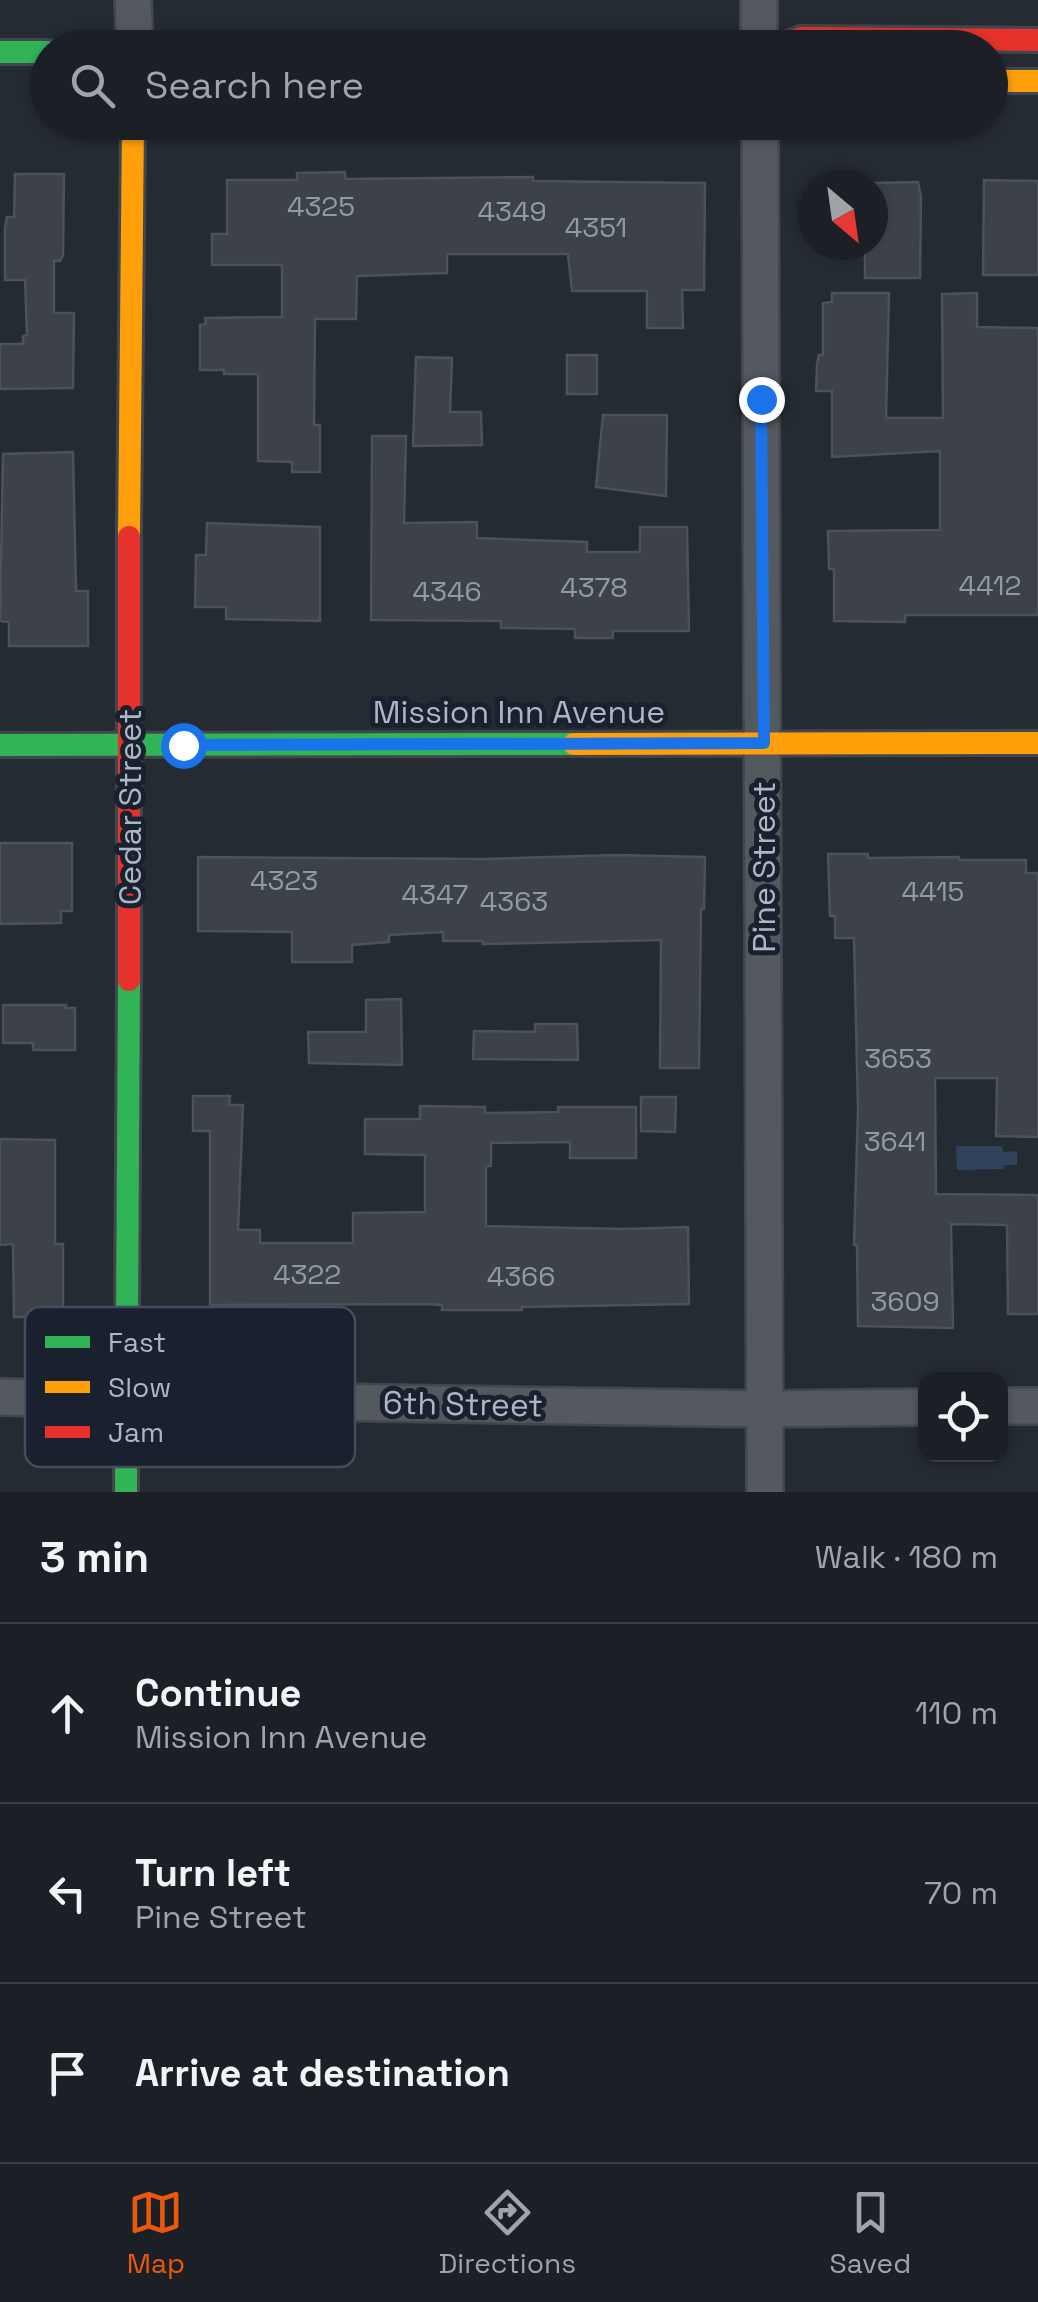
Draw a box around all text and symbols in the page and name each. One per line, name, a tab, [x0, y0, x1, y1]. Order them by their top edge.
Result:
search box	[30, 30, 1008, 140]
icon: search	[65, 58, 120, 113]
text: Search here	[145, 61, 364, 109]
north arrow	[798, 170, 888, 260]
house number: 4325	[287, 188, 355, 224]
house number: 4349	[477, 193, 547, 229]
house number: 4351	[565, 209, 627, 245]
route end	[739, 377, 785, 423]
house number: 4412	[959, 567, 1021, 603]
house number: 4378	[560, 569, 628, 605]
house number: 4346	[412, 573, 482, 609]
street label: Mission Inn Avenue	[373, 692, 665, 732]
street label: Cedar Street	[110, 709, 150, 905]
route start	[161, 723, 207, 769]
street label: Pine Street	[744, 781, 784, 953]
house number: 4323	[250, 862, 318, 898]
house number: 4415	[902, 873, 964, 909]
house number: 4347	[402, 876, 468, 912]
house number: 4363	[480, 883, 548, 919]
house number: 3653	[864, 1040, 932, 1076]
house number: 3641	[864, 1123, 926, 1159]
house number: 4322	[273, 1256, 341, 1292]
house number: 4366	[487, 1258, 555, 1294]
house number: 3609	[870, 1283, 940, 1319]
legend	[25, 1307, 355, 1467]
text: Fast	[108, 1324, 166, 1360]
text: Slow	[108, 1369, 171, 1405]
map controls	[918, 1372, 1008, 1462]
button: locate	[918, 1372, 1008, 1462]
street label: 6th Street	[383, 1383, 543, 1425]
text: Jam	[108, 1414, 164, 1450]
text: 3 min	[40, 1531, 149, 1584]
text: Walk · 180 m	[815, 1537, 998, 1577]
text: Continue	[135, 1669, 301, 1717]
icon: ahead	[40, 1686, 95, 1741]
text: 110 m	[915, 1693, 998, 1733]
text: Mission Inn Avenue	[135, 1717, 428, 1757]
text: Turn left	[135, 1849, 291, 1897]
icon: left	[40, 1866, 95, 1921]
text: 70 m	[924, 1873, 998, 1913]
text: Pine Street	[135, 1897, 307, 1937]
icon: arrive	[40, 2046, 95, 2101]
text: Arrive at destination	[135, 2049, 510, 2097]
tab: Map	[127, 2185, 185, 2281]
tab: Directions	[439, 2185, 576, 2281]
tab: Saved	[830, 2185, 911, 2281]

